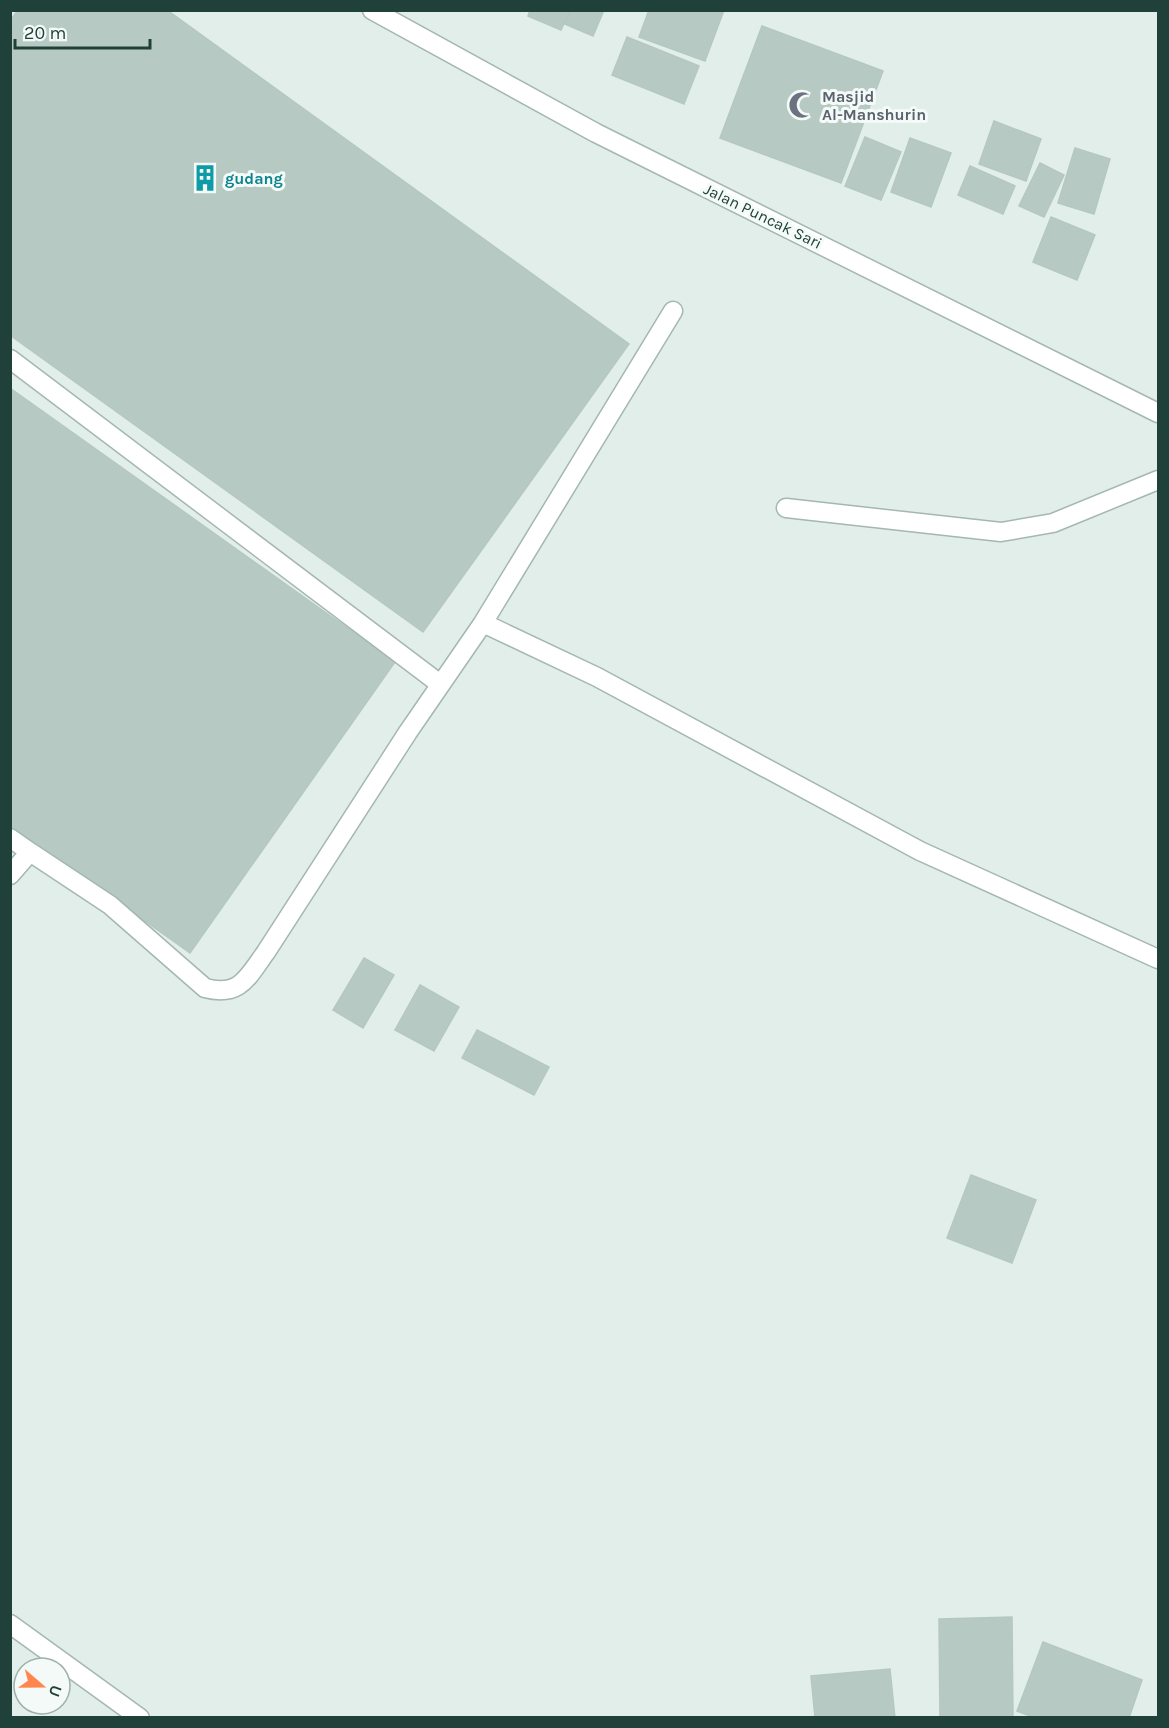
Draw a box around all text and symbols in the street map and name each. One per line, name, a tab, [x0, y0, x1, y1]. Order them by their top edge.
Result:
scale bar	[15, 12, 150, 50]
text: 20 m	[24, 22, 66, 44]
place label: Masjid Al-Manshurin	[822, 87, 926, 124]
mosque icon: Masjid Al-Manshurin	[787, 90, 817, 120]
building icon: gudang	[190, 163, 220, 193]
place label: gudang	[225, 169, 283, 188]
street label: Jalan Puncak Sari	[701, 179, 825, 253]
north arrow	[12, 1656, 72, 1716]
text: U	[45, 1683, 66, 1699]

